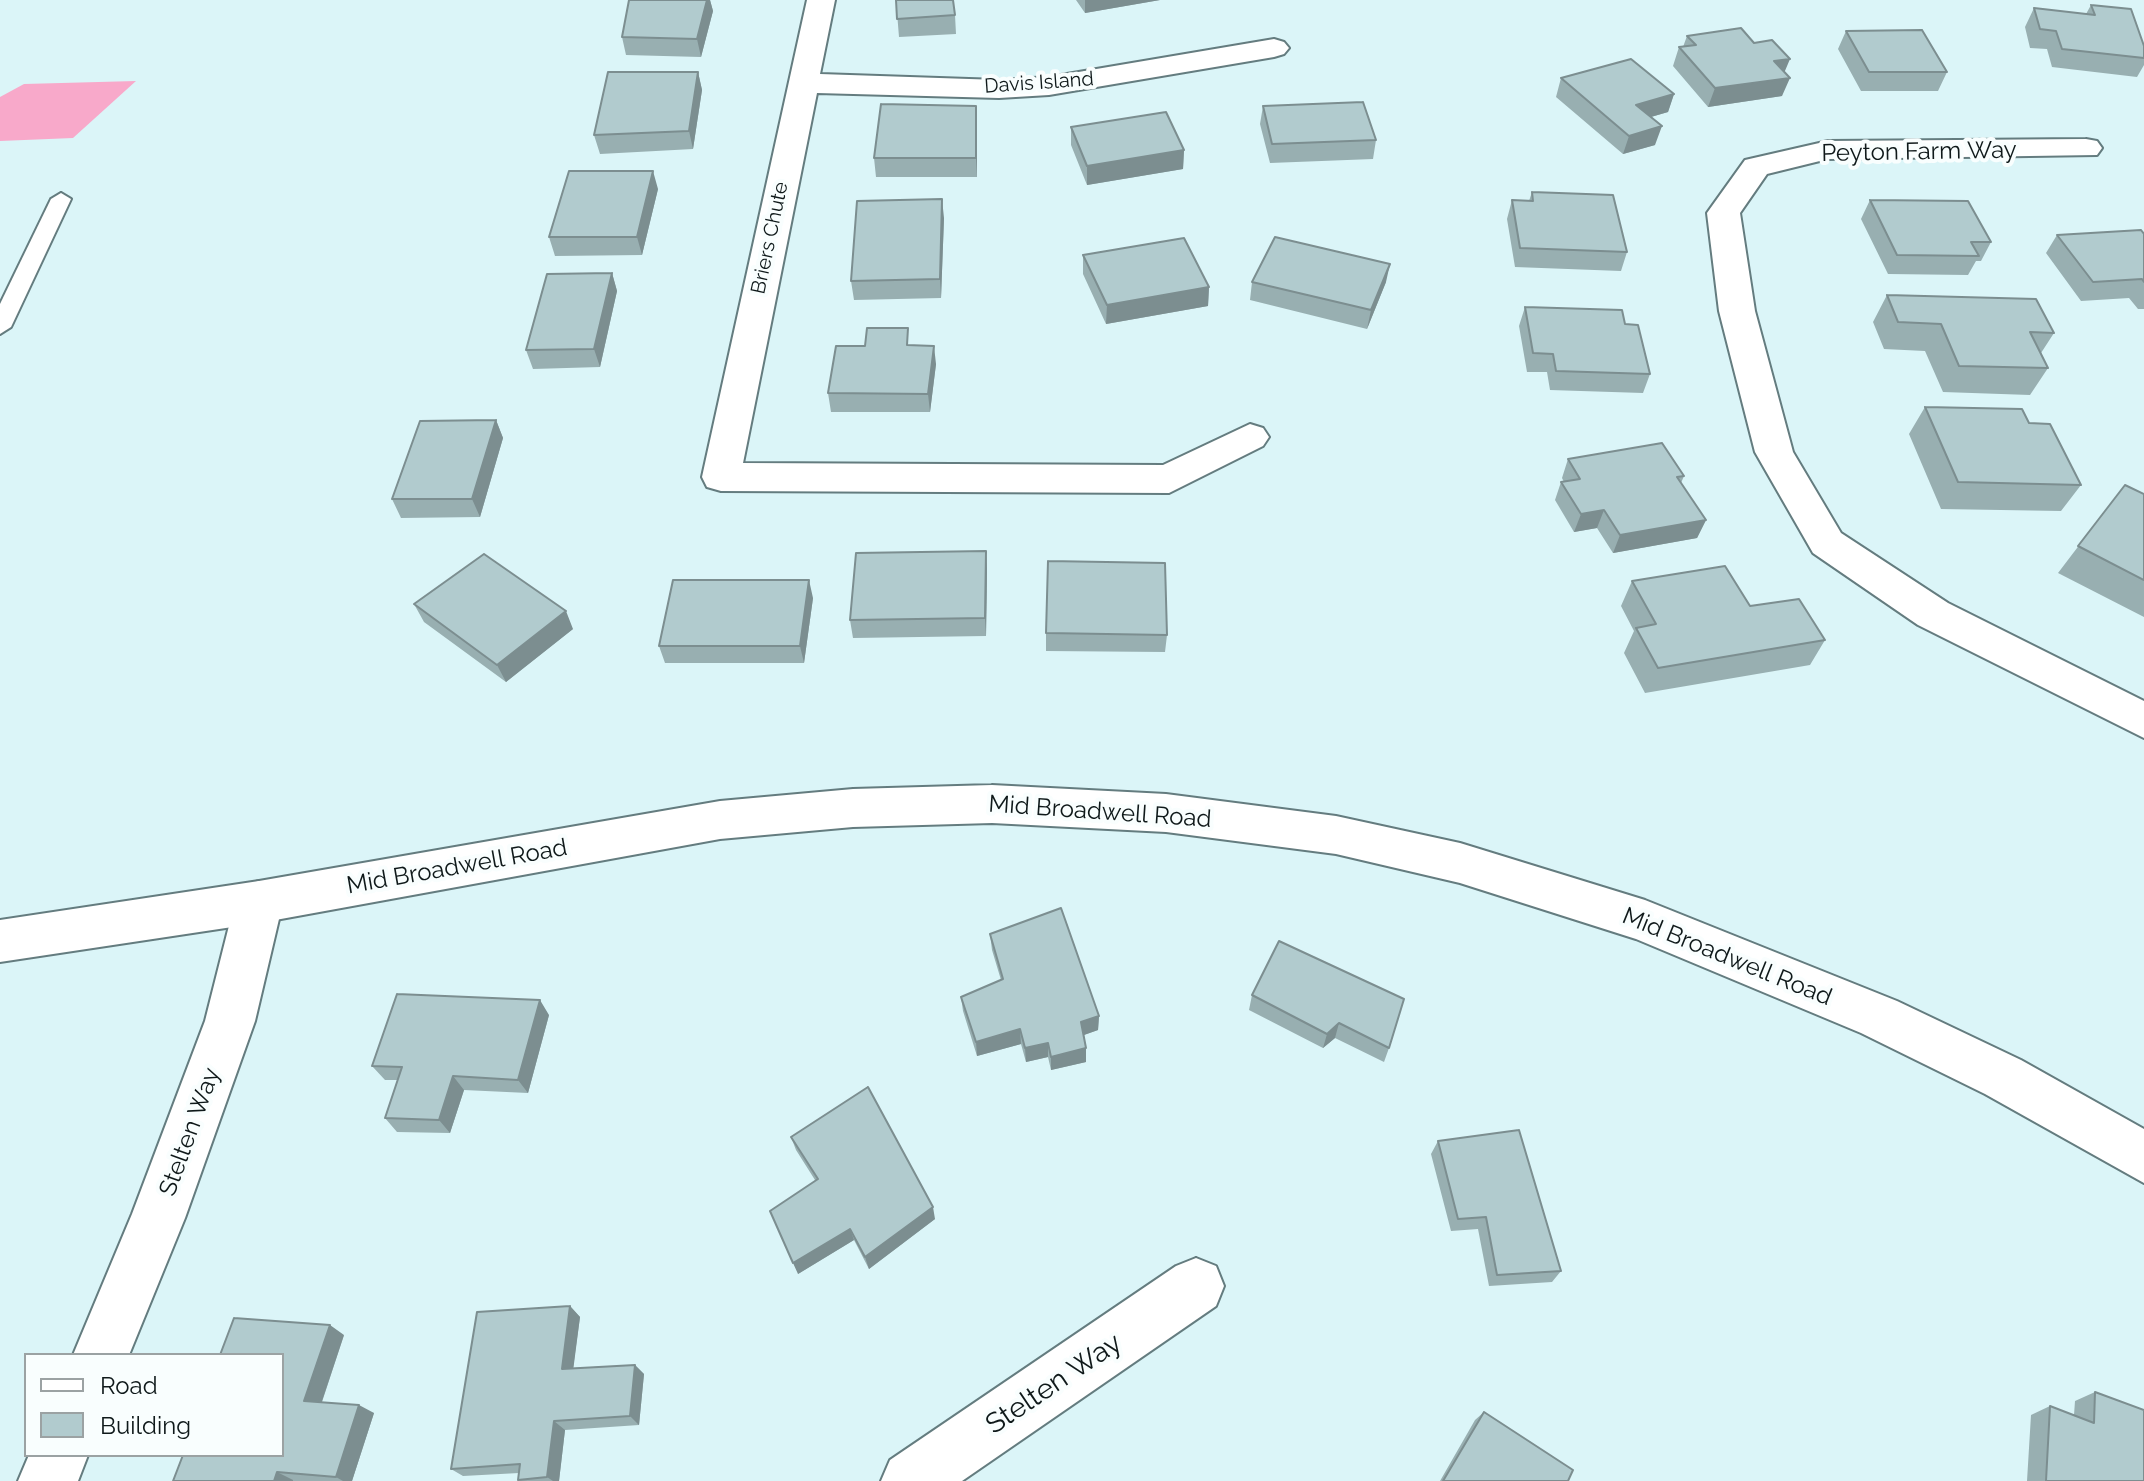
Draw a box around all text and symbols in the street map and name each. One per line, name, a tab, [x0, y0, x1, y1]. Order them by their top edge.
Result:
street label: Davis Island	[984, 67, 1094, 99]
street label: Peyton Farm Way	[1821, 136, 2017, 168]
street label: Briers Chute	[746, 180, 794, 296]
street label: Mid Broadwell Road	[987, 790, 1213, 834]
street label: Mid Broadwell Road	[344, 833, 570, 901]
street label: Mid Broadwell Road	[1618, 902, 1836, 1012]
street label: Stelten Way	[153, 1064, 227, 1200]
street label: Stelten Way	[980, 1326, 1128, 1442]
legend	[24, 1353, 284, 1457]
text: Road	[100, 1371, 158, 1400]
text: Building	[100, 1411, 191, 1440]

